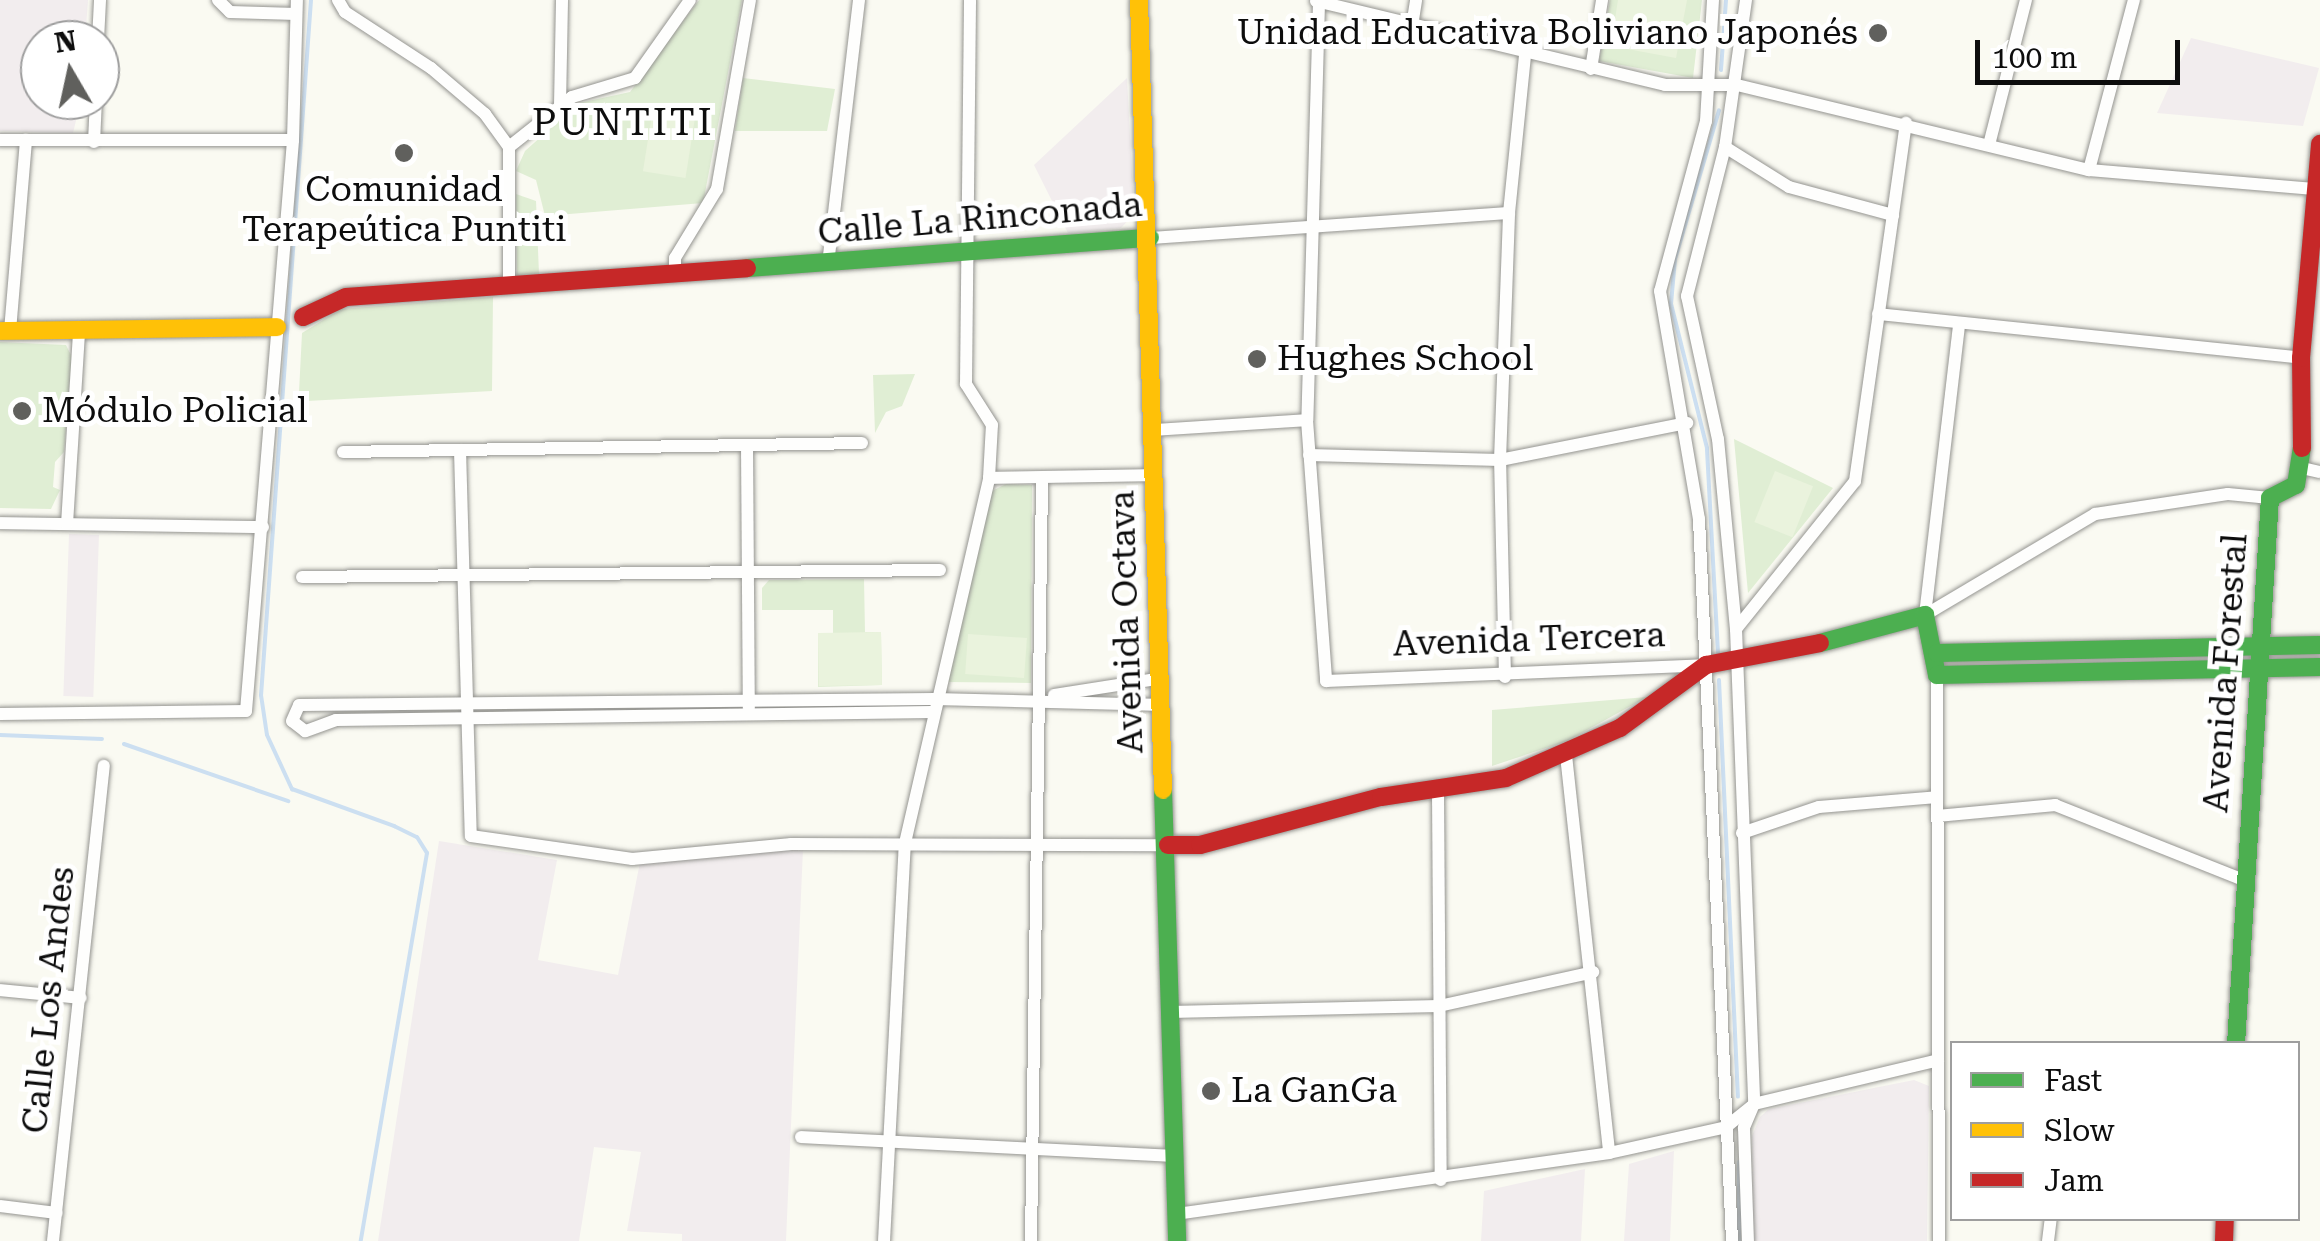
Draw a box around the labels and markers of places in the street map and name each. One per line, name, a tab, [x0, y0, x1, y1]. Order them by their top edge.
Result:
place label: Unidad Educativa Boliviano Japonés	[1237, 12, 1858, 54]
marker: Unidad Educativa Boliviano Japonés	[1867, 22, 1889, 44]
marker: Comunidad Terapeútica Puntiti	[393, 142, 415, 164]
place label: Comunidad Terapeútica Puntiti	[242, 169, 566, 251]
place label: Hughes School	[1277, 338, 1533, 380]
marker: Hughes School	[1246, 348, 1268, 370]
place label: Módulo Policial	[42, 390, 308, 432]
marker: Módulo Policial	[11, 400, 33, 422]
place label: La GanGa	[1231, 1070, 1397, 1112]
marker: La GanGa	[1200, 1080, 1222, 1102]

